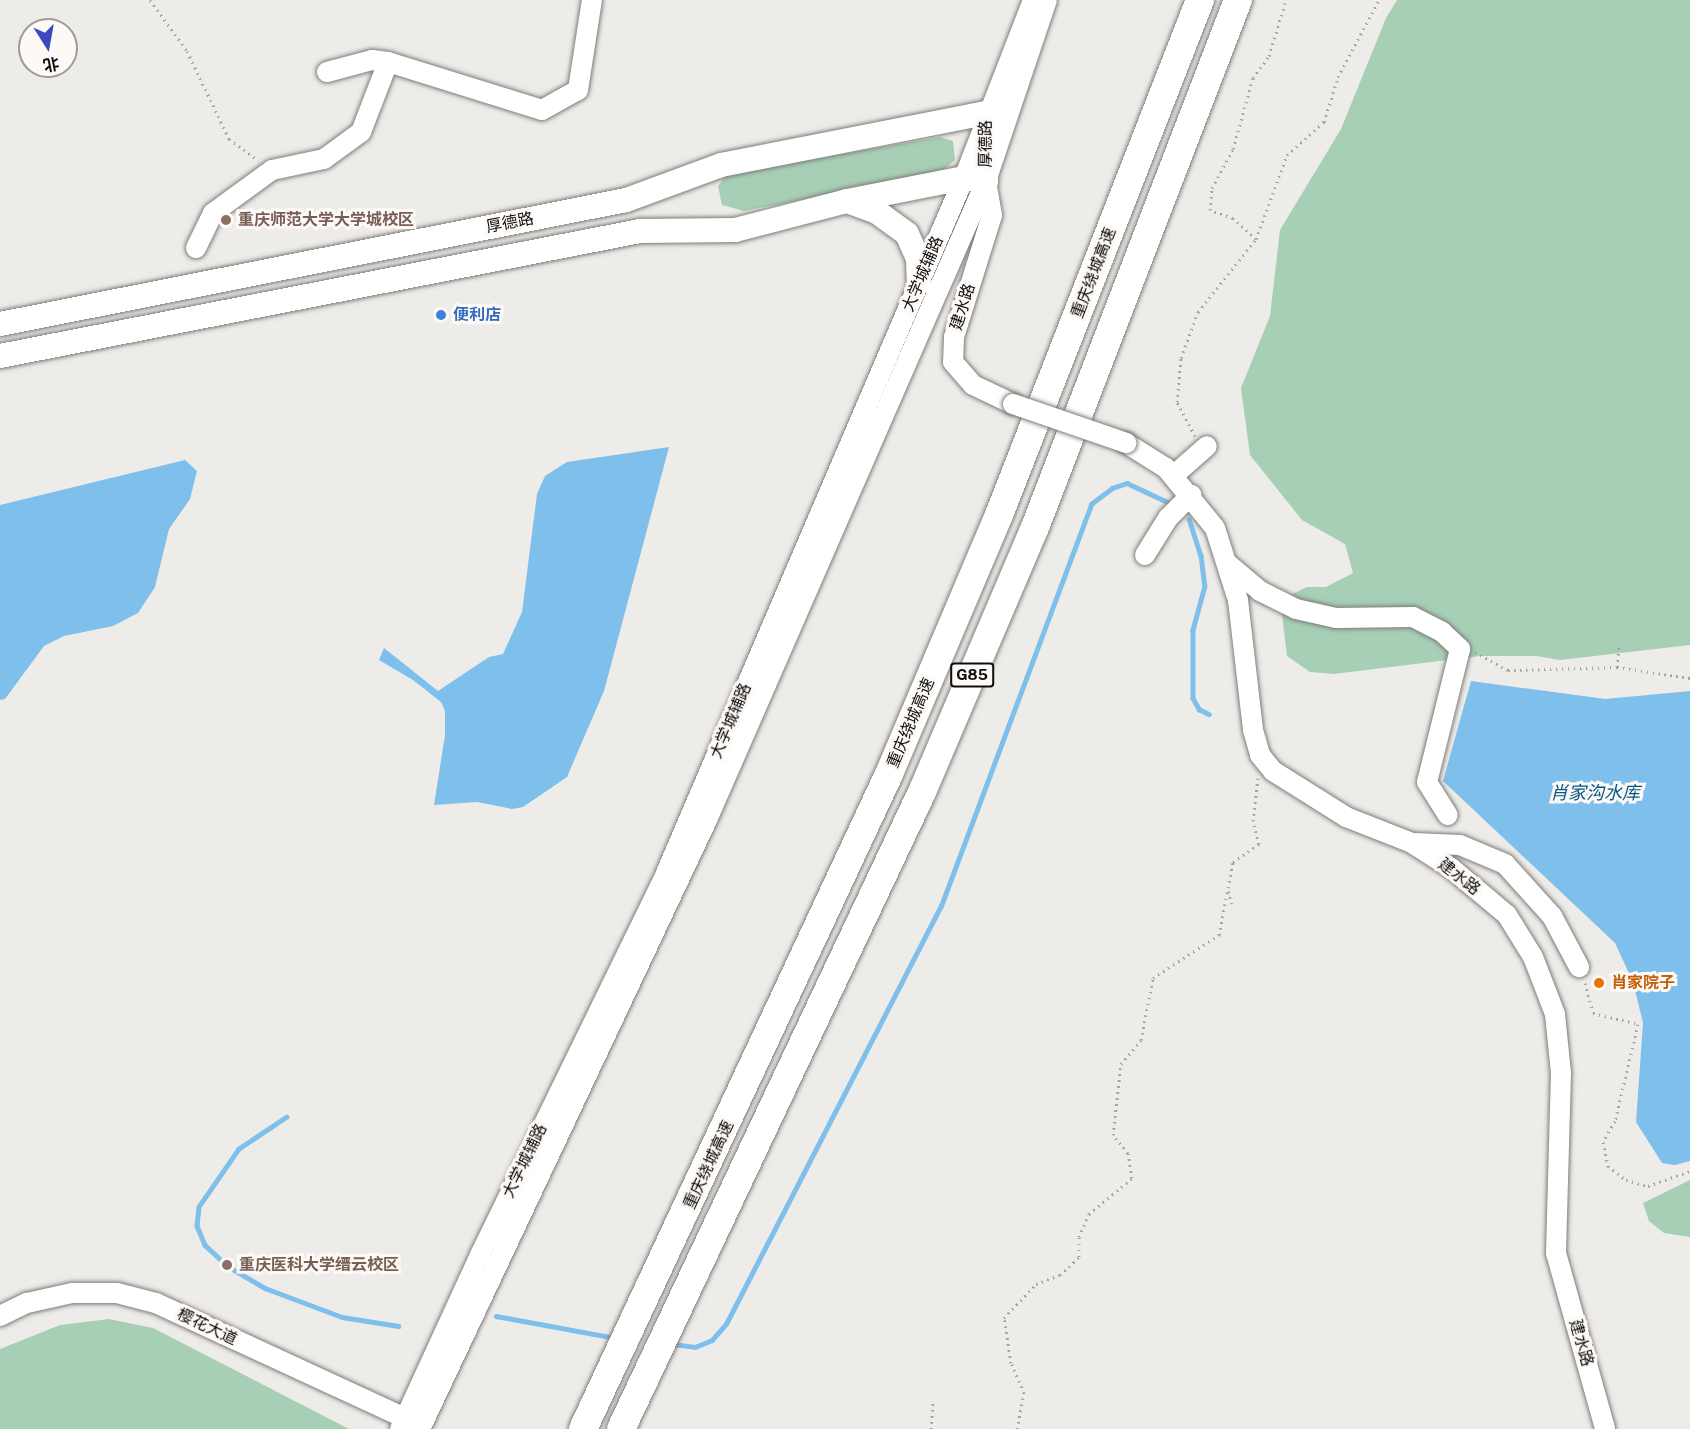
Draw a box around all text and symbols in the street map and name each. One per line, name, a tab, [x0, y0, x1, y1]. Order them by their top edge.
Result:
north arrow	[18, 18, 78, 78]
text: 北	[41, 53, 61, 75]
street label: 厚德路	[976, 120, 996, 168]
street label: 厚德路	[485, 209, 535, 237]
place label: 重庆师范大学大学城校区	[238, 210, 414, 230]
marker: 重庆师范大学大学城校区	[219, 213, 233, 227]
street label: 重庆绕城高速	[1068, 225, 1120, 321]
street label: 大学城辅路	[899, 233, 947, 315]
street label: 建水路	[947, 281, 979, 333]
place label: 便利店	[453, 305, 501, 325]
marker: 便利店	[434, 308, 448, 322]
road number: G85	[950, 663, 994, 687]
street label: 重庆绕城高速	[883, 675, 939, 771]
street label: 大学城辅路	[707, 680, 755, 762]
water label: 肖家沟水库	[1550, 782, 1640, 804]
street label: 建水路	[1434, 855, 1484, 899]
place label: 肖家院子	[1611, 973, 1675, 993]
marker: 肖家院子	[1592, 976, 1606, 990]
street label: 重庆绕城高速	[680, 1117, 738, 1213]
street label: 大学城辅路	[499, 1121, 551, 1201]
place label: 重庆医科大学缙云校区	[239, 1255, 399, 1275]
marker: 重庆医科大学缙云校区	[220, 1258, 234, 1272]
street label: 樱花大道	[174, 1305, 240, 1349]
street label: 建水路	[1565, 1317, 1597, 1369]

